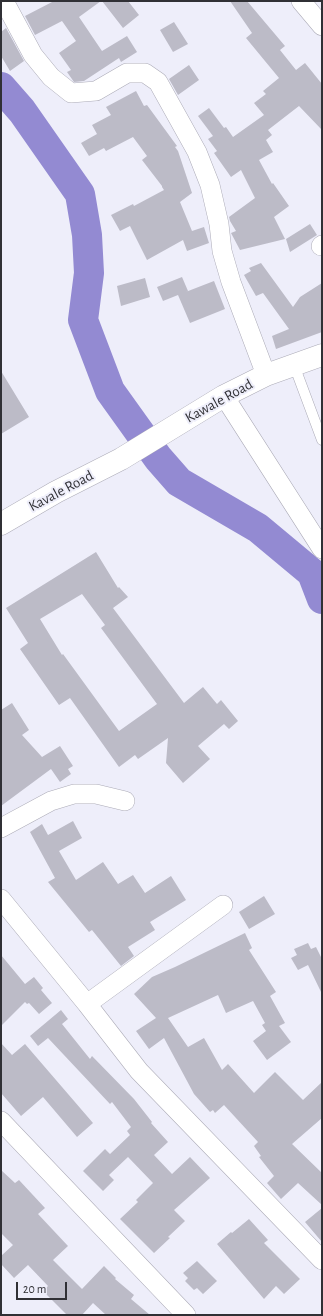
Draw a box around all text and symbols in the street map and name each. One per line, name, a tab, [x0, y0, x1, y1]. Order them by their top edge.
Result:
street label: Kawale Road	[182, 375, 256, 427]
street label: Kavale Road	[26, 466, 96, 516]
scale bar	[18, 1274, 69, 1300]
text: 20 m	[23, 1283, 46, 1295]

